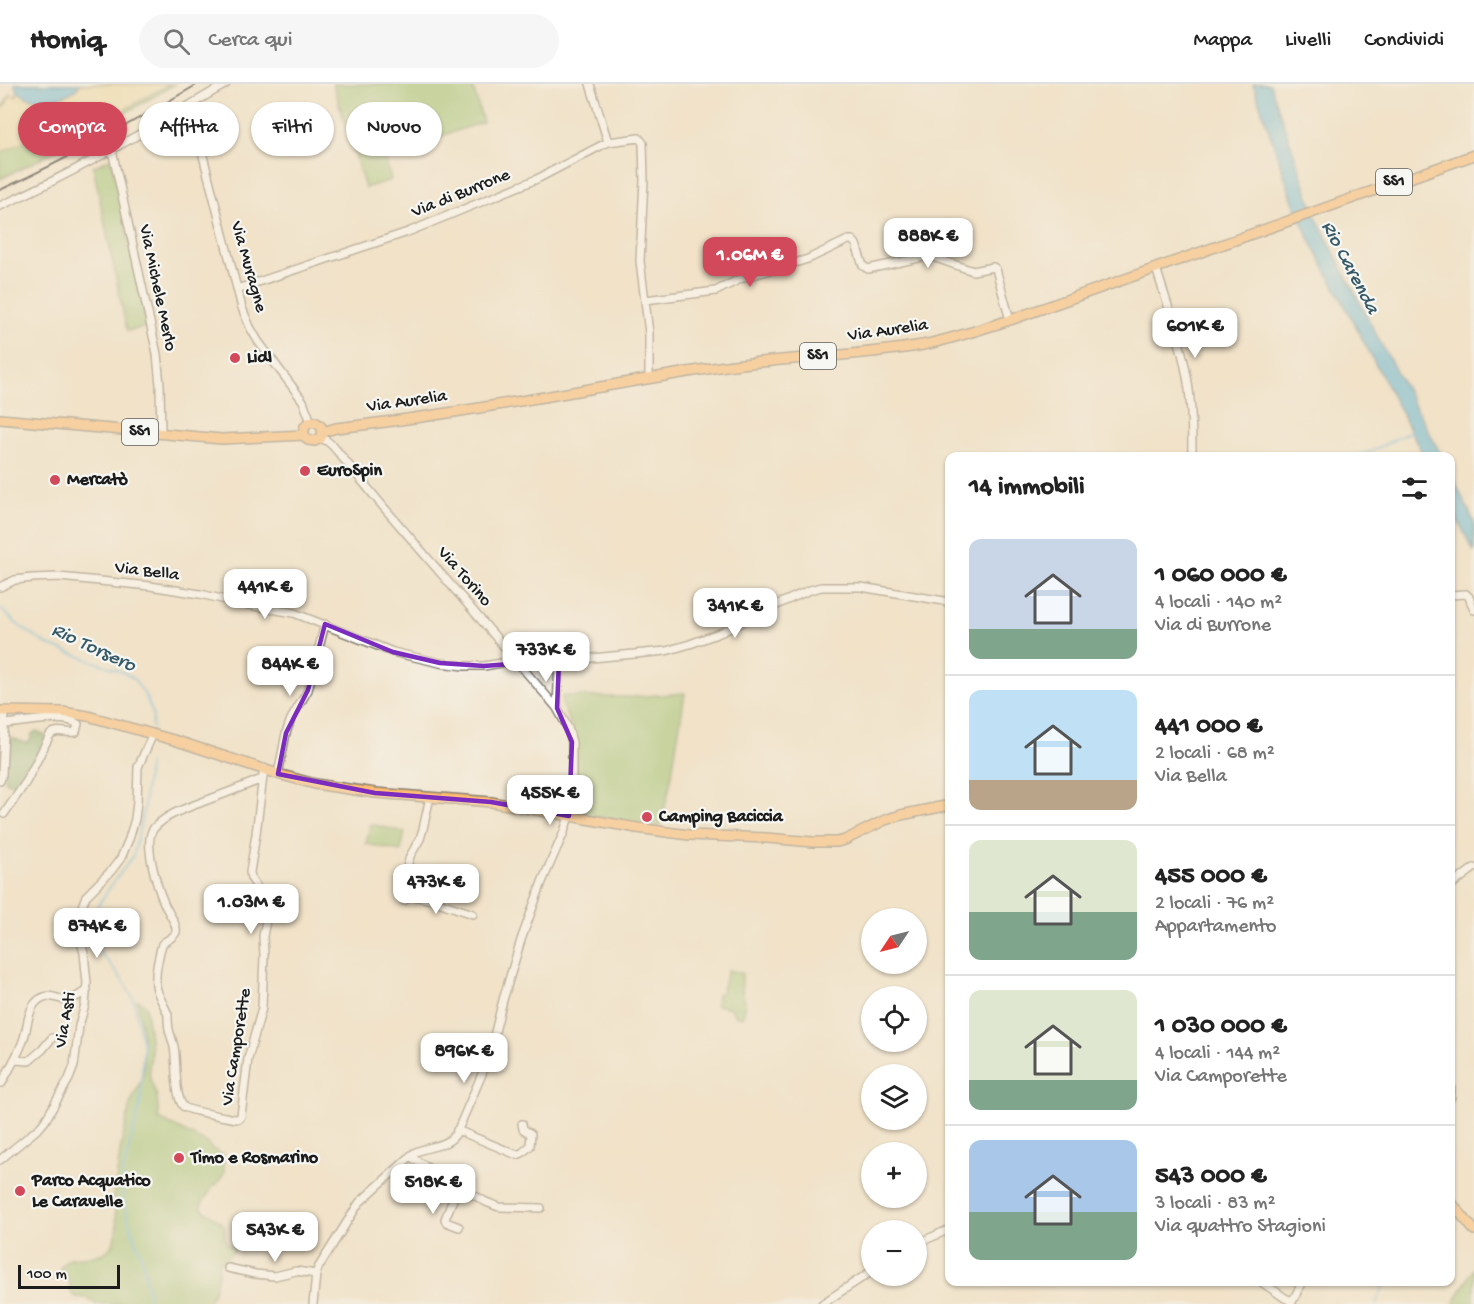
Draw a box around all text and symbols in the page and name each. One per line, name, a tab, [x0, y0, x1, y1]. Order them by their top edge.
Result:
search box	[139, 14, 559, 68]
text: Homiq	[30, 25, 103, 58]
icon: search	[160, 25, 193, 58]
text: Cerca qui	[208, 28, 292, 54]
text: Mappa	[1193, 29, 1252, 54]
text: Livelli	[1285, 29, 1331, 54]
text: Condividi	[1364, 29, 1444, 54]
chip: Compra	[18, 102, 127, 156]
chip: Affitta	[139, 102, 239, 156]
chip: Filtri	[251, 102, 334, 156]
chip: Nuovo	[346, 102, 442, 156]
street label: Via di Burrone	[408, 164, 514, 224]
road number: SS1	[1376, 169, 1412, 195]
street label: Via Muragne	[225, 218, 271, 316]
pin: 888K €	[879, 218, 977, 269]
water label: Rio Carenda	[1315, 218, 1384, 320]
street label: Via Michele Merlo	[133, 222, 181, 353]
text: 888K €	[898, 226, 958, 249]
pin: 1.06M €	[695, 237, 805, 288]
text: 1.06M €	[717, 245, 783, 268]
pin: 601K €	[1146, 308, 1244, 359]
street label: Via Aurelia	[846, 315, 930, 347]
text: 601K €	[1166, 316, 1224, 339]
road number: SS1	[800, 343, 836, 369]
place label: Lidl	[247, 348, 272, 369]
marker: Lidl	[228, 351, 242, 365]
street label: Via Aurelia	[365, 386, 449, 418]
road number: SS1	[122, 419, 158, 445]
place label: EuroSpin	[317, 461, 382, 482]
marker: EuroSpin	[298, 464, 312, 478]
place label: Mercatò	[67, 470, 129, 491]
icon: filters	[1398, 472, 1431, 505]
marker: Mercatò	[48, 473, 62, 487]
text: 14 immobili	[969, 473, 1085, 504]
street label: Via Torino	[432, 542, 496, 611]
street label: Via Bella	[113, 558, 181, 586]
text: 1 060 000 €	[1155, 561, 1286, 592]
icon: home	[1017, 563, 1089, 635]
pin: 441K €	[216, 569, 314, 620]
text: 441K €	[238, 577, 292, 600]
pin: 341K €	[686, 588, 784, 639]
text: 4 locali · 140 m²	[1155, 592, 1282, 615]
text: 341K €	[707, 596, 763, 619]
text: Via di Burrone	[1155, 615, 1271, 638]
water label: Rio Torsero	[47, 620, 140, 679]
pin: 733K €	[497, 632, 595, 683]
text: 733K €	[517, 640, 575, 663]
pin: 844K €	[241, 646, 339, 697]
text: 844K €	[261, 654, 319, 677]
text: 441 000 €	[1155, 712, 1262, 743]
icon: home	[1017, 714, 1089, 786]
text: 2 locali · 68 m²	[1155, 743, 1275, 766]
text: Via Bella	[1155, 766, 1227, 789]
pin: 455K €	[501, 775, 599, 826]
text: 455K €	[521, 783, 579, 806]
place label: Camping Baciccia	[658, 807, 784, 828]
marker: Camping Baciccia	[640, 810, 654, 824]
text: 455 000 €	[1155, 862, 1267, 893]
pin: 473K €	[387, 864, 485, 915]
icon: home	[1017, 864, 1089, 936]
text: 473K €	[407, 872, 465, 895]
pin: 1.03M €	[196, 884, 306, 935]
text: 1.03M €	[218, 892, 284, 915]
text: 2 locali · 76 m²	[1155, 893, 1274, 916]
pin: 874K €	[48, 908, 146, 959]
north arrow	[861, 908, 927, 974]
map controls	[861, 908, 927, 1286]
text: 874K €	[68, 916, 126, 939]
text: Appartamento	[1155, 916, 1277, 939]
street label: Via Camporette	[217, 986, 257, 1108]
button: locate	[861, 986, 927, 1052]
street label: Via Asti	[51, 990, 81, 1051]
text: 1 030 000 €	[1155, 1012, 1287, 1043]
icon: home	[1017, 1014, 1089, 1086]
pin: 896K €	[415, 1033, 513, 1084]
text: 896K €	[435, 1041, 493, 1064]
text: 4 locali · 144 m²	[1155, 1043, 1280, 1066]
button: layers	[861, 1064, 927, 1130]
text: Via Camporette	[1155, 1066, 1287, 1089]
button: +	[861, 1142, 927, 1208]
place label: Timo e Rosmarino	[189, 1148, 319, 1169]
marker: Timo e Rosmarino	[172, 1151, 186, 1165]
text: 543 000 €	[1155, 1162, 1267, 1193]
pin: 518K €	[384, 1164, 482, 1215]
icon: home	[1017, 1164, 1089, 1236]
place label: Parco Acquatico Le Caravelle	[31, 1171, 151, 1213]
text: 518K €	[404, 1172, 462, 1195]
marker: Parco Acquatico Le Caravelle	[13, 1184, 27, 1198]
text: 3 locali · 83 m²	[1155, 1193, 1276, 1216]
pin: 543K €	[226, 1212, 324, 1263]
text: Via quattro Stagioni	[1155, 1216, 1326, 1239]
text: 543K €	[246, 1220, 304, 1243]
button: −	[861, 1220, 927, 1286]
scale bar	[18, 1262, 120, 1290]
text: 100 m	[27, 1266, 67, 1285]

